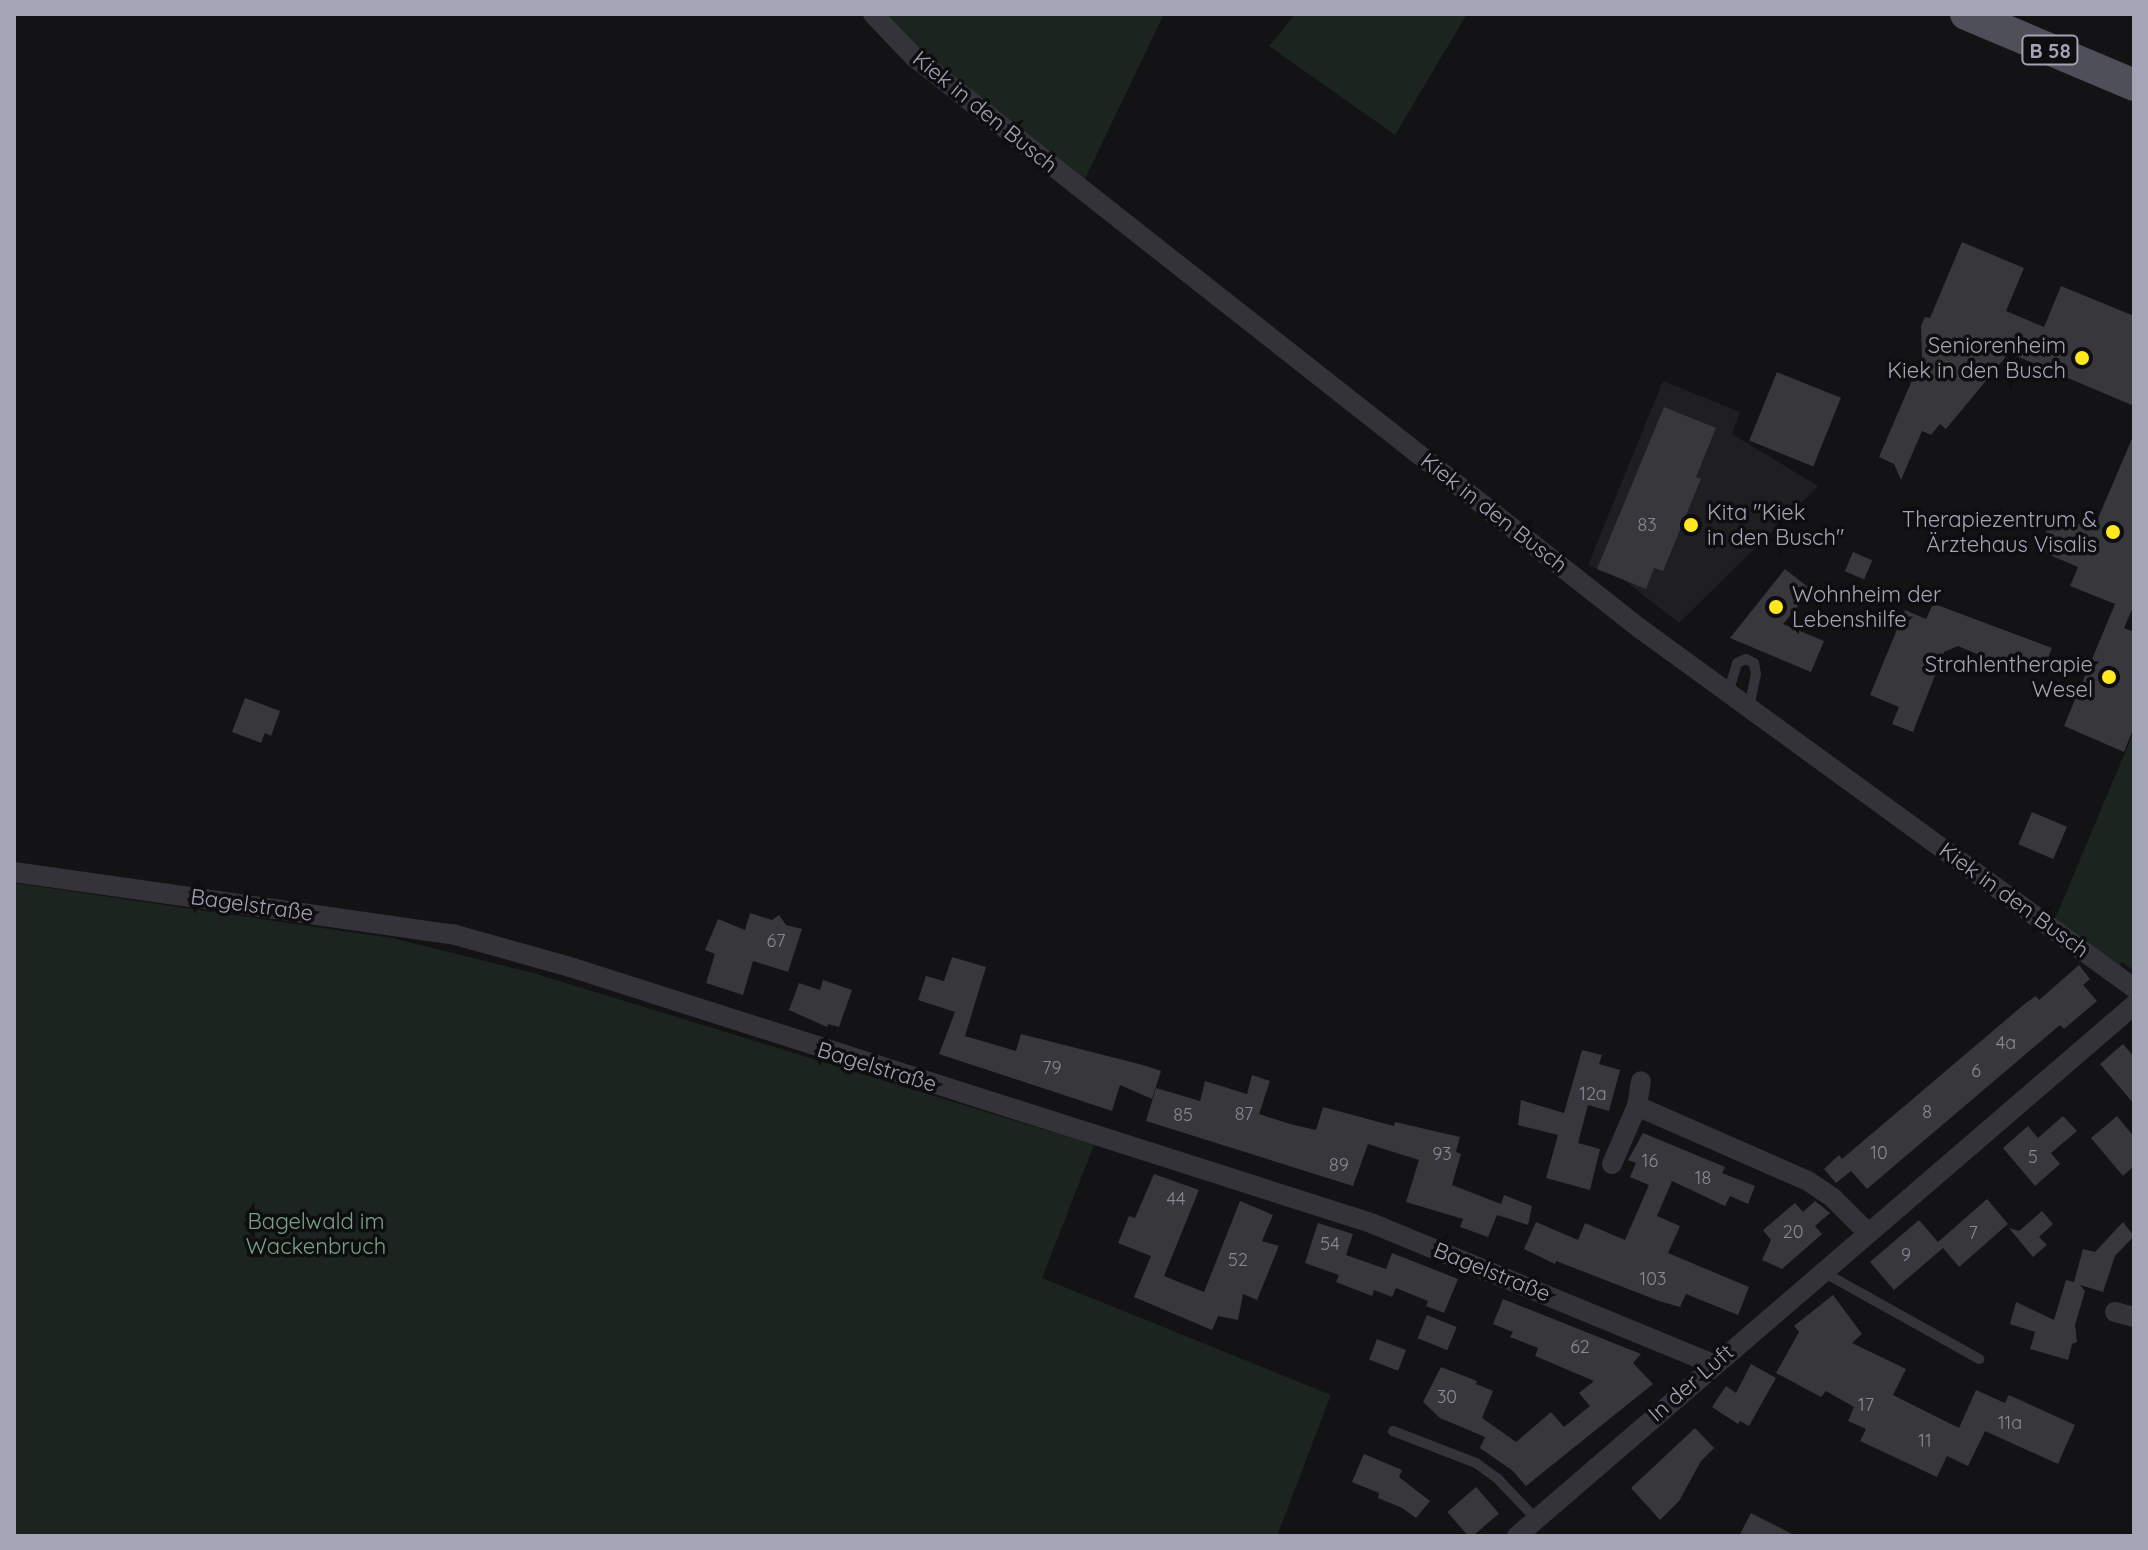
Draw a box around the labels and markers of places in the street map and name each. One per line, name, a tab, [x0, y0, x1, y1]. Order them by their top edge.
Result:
place label: Seniorenheim Kiek in den Busch	[1887, 332, 2066, 384]
marker: Seniorenheim Kiek in den Busch	[2073, 349, 2091, 367]
place label: Kita "Kiek in den Busch"	[1707, 499, 1844, 550]
place label: Therapiezentrum & Ärztehaus Visalis	[1902, 506, 2097, 558]
marker: Kita "Kiek in den Busch"	[1682, 516, 1700, 534]
marker: Therapiezentrum & Ärztehaus Visalis	[2104, 523, 2122, 541]
place label: Wohnheim der Lebenshilfe	[1792, 581, 1941, 632]
marker: Wohnheim der Lebenshilfe	[1767, 598, 1785, 616]
place label: Strahlentherapie Wesel	[1925, 651, 2093, 702]
marker: Strahlentherapie Wesel	[2100, 668, 2118, 686]

